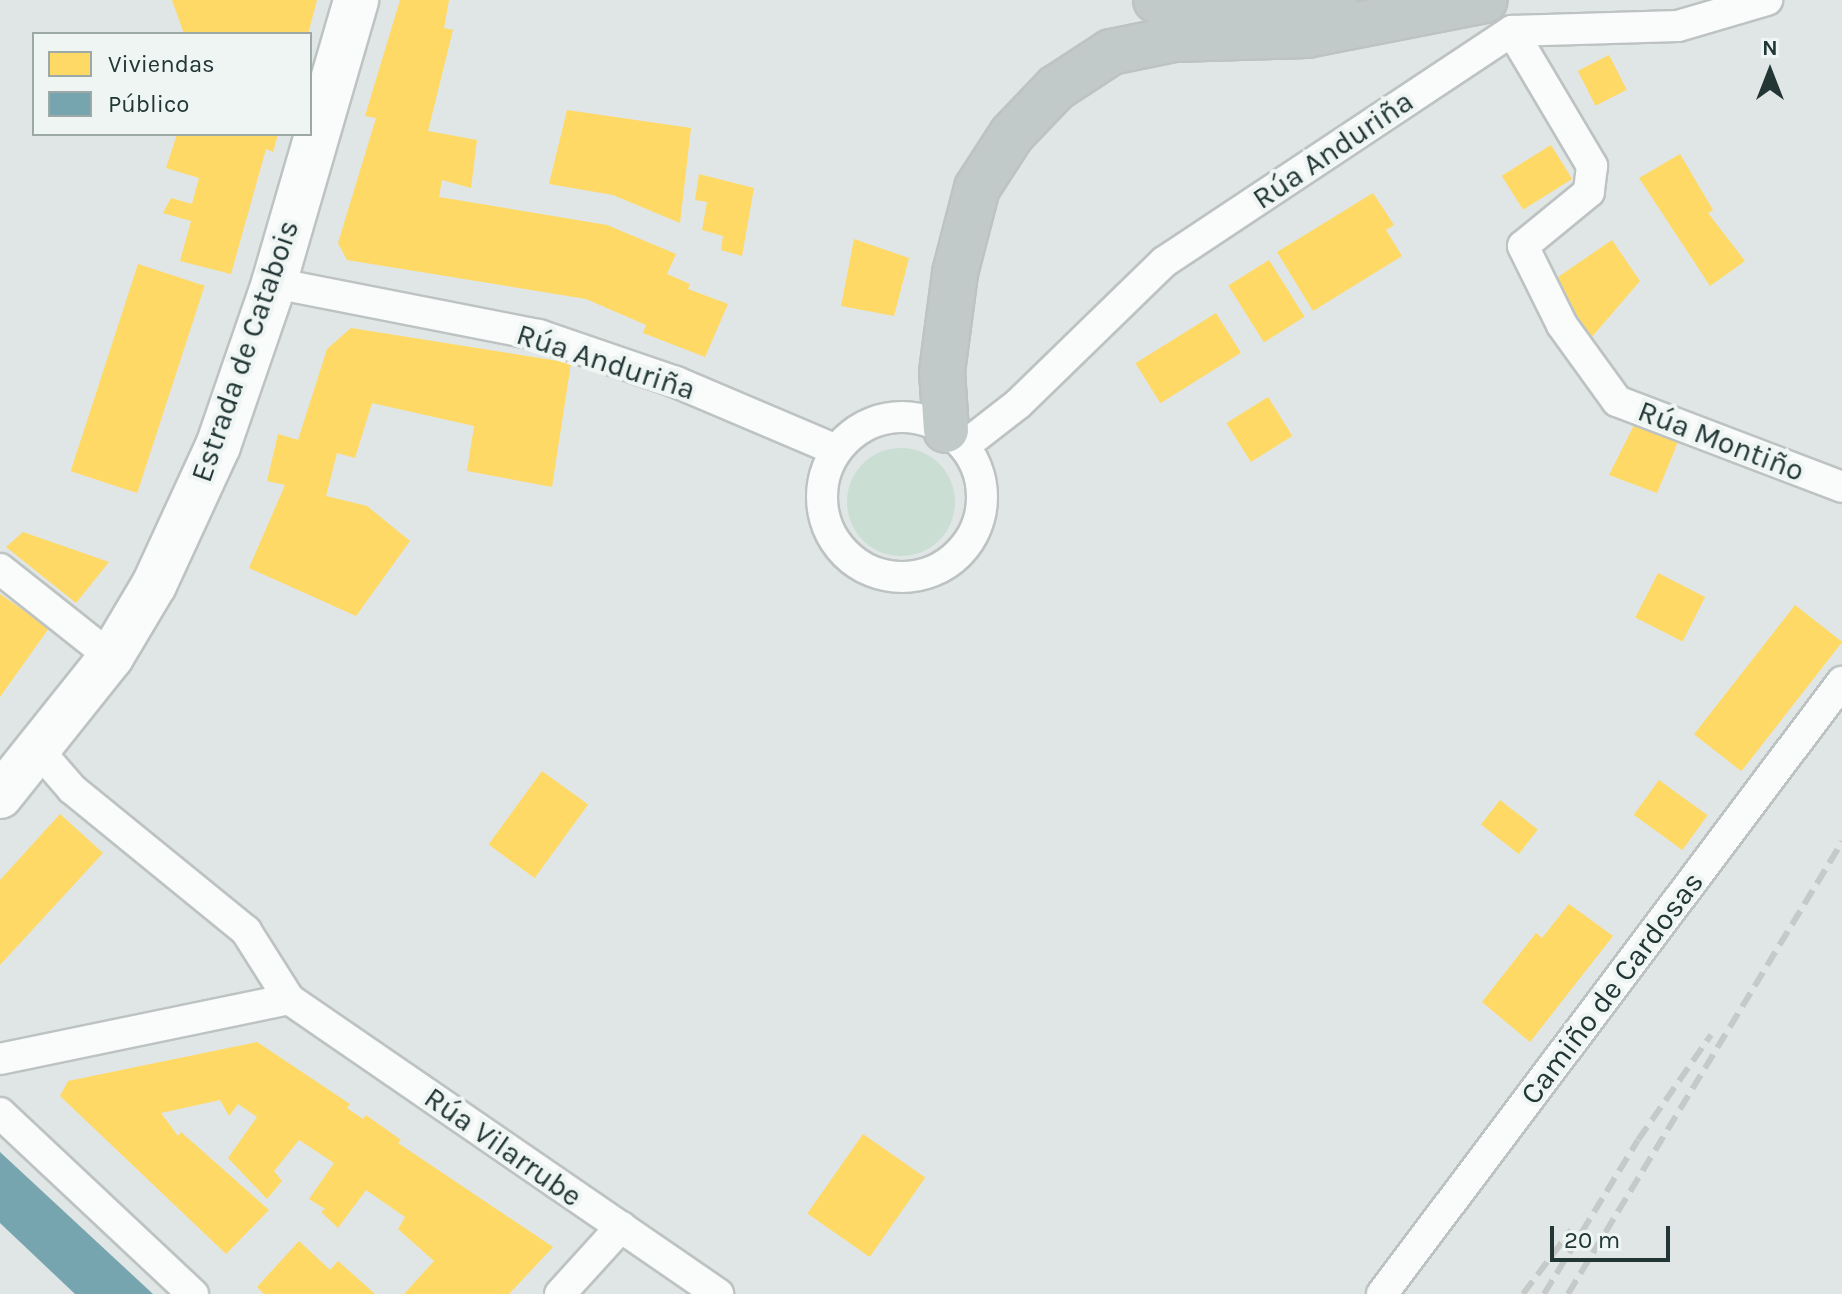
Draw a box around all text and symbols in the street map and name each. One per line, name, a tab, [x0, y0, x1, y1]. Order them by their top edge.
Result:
legend	[32, 32, 312, 136]
north arrow	[1730, 32, 1810, 112]
text: N	[1762, 35, 1778, 61]
text: Viviendas	[108, 50, 215, 78]
street label: Rúa Anduriña	[1246, 83, 1420, 217]
text: Público	[108, 90, 189, 118]
street label: Estrada de Catabois	[183, 215, 307, 487]
street label: Rúa Anduriña	[512, 316, 700, 408]
street label: Rúa Montiño	[1633, 393, 1809, 489]
street label: Camiño de Cardosas	[1513, 865, 1711, 1111]
street label: Rúa Vilarrube	[417, 1080, 589, 1214]
scale bar	[1554, 1210, 1674, 1260]
text: 20 m	[1564, 1226, 1620, 1254]

